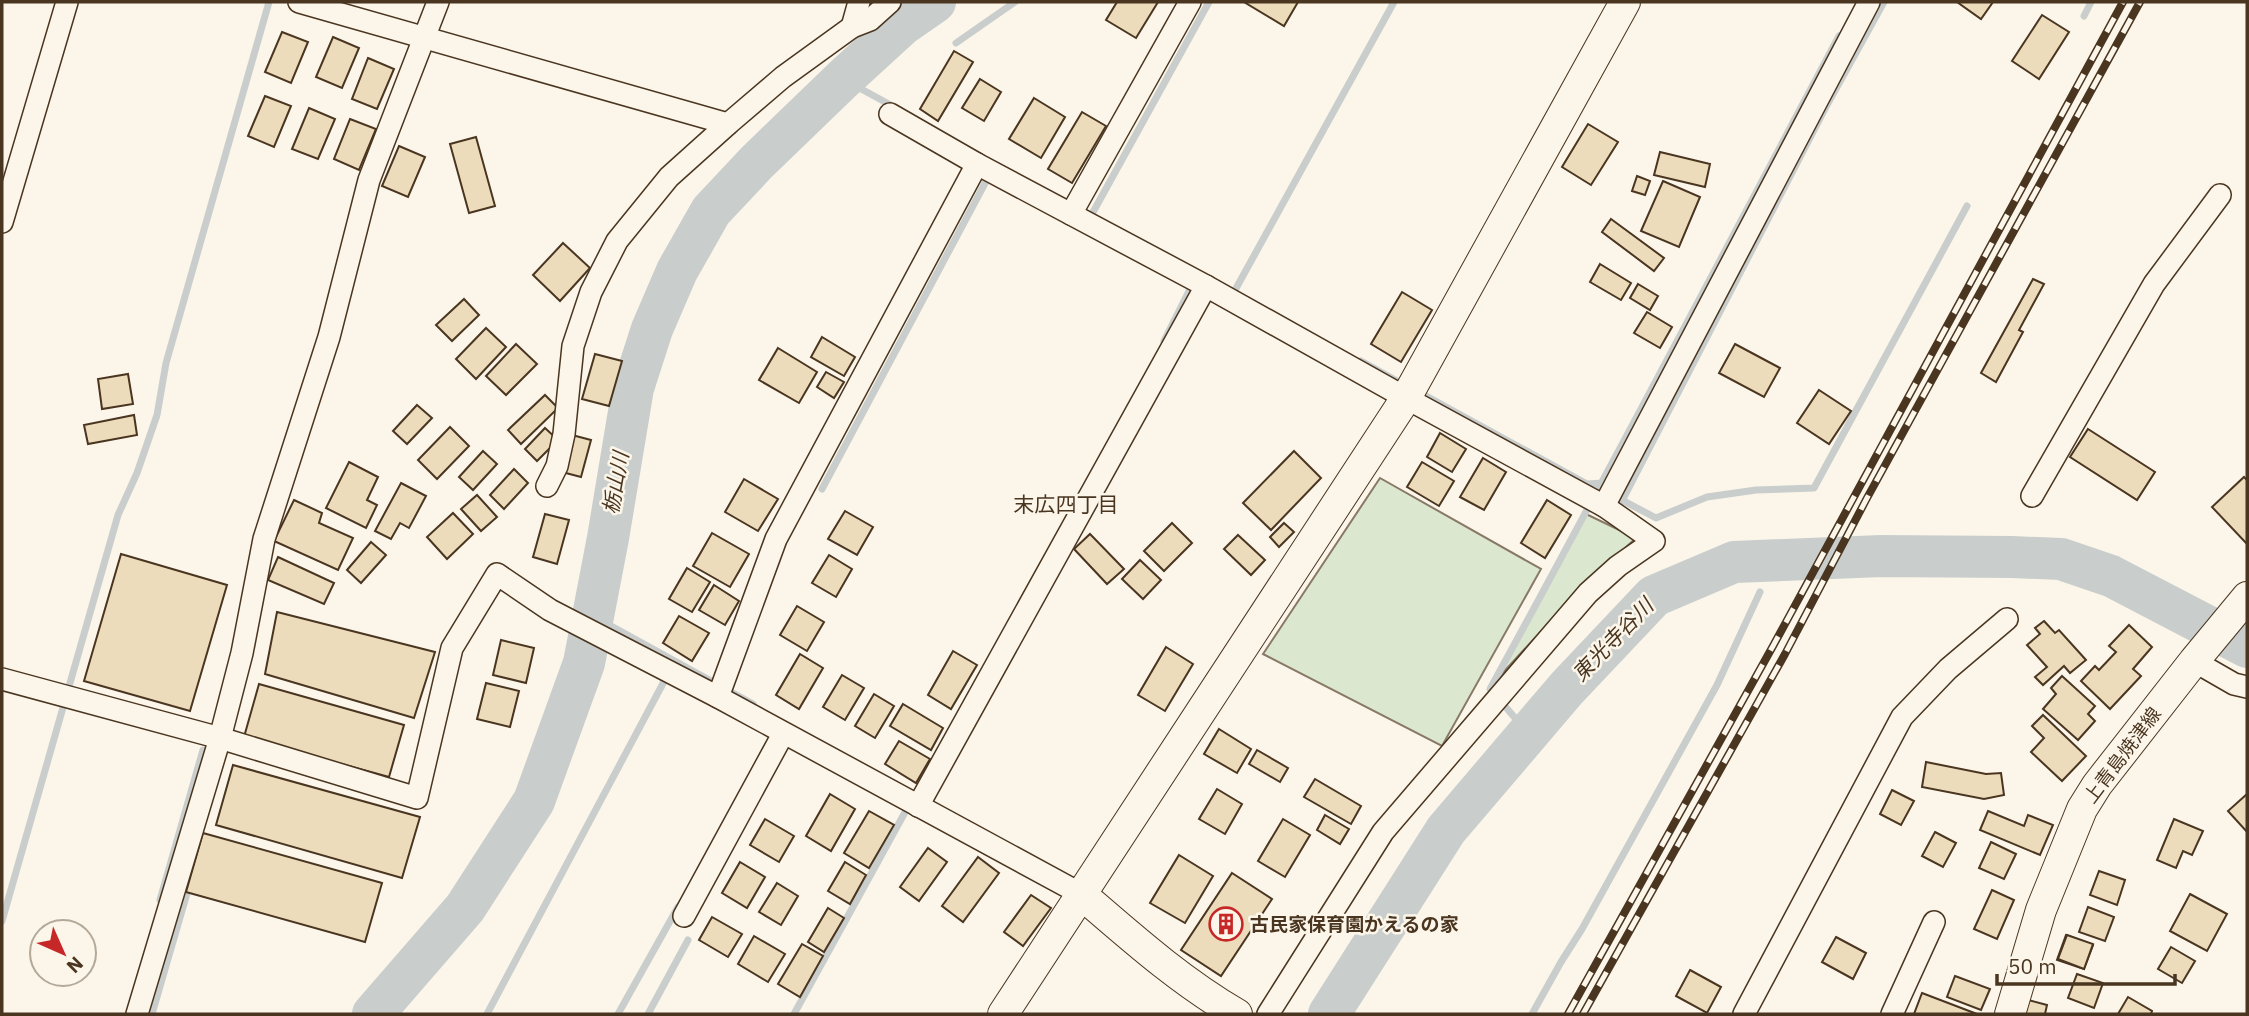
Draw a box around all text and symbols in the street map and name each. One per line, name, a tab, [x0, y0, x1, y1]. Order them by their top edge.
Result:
water label: 栃山川	[596, 447, 635, 516]
district label: 末広四丁目	[1014, 490, 1119, 518]
water label: 東光寺谷川	[1566, 590, 1660, 687]
street label: 上青島焼津線	[2078, 702, 2166, 808]
building icon: 古民家保育園かえるの家	[1207, 905, 1245, 943]
place label: 古民家保育園かえるの家	[1250, 912, 1458, 936]
north arrow	[28, 918, 98, 988]
scale bar	[1997, 942, 2176, 986]
text: N	[62, 952, 88, 978]
text: 50 m	[2008, 952, 2057, 980]

